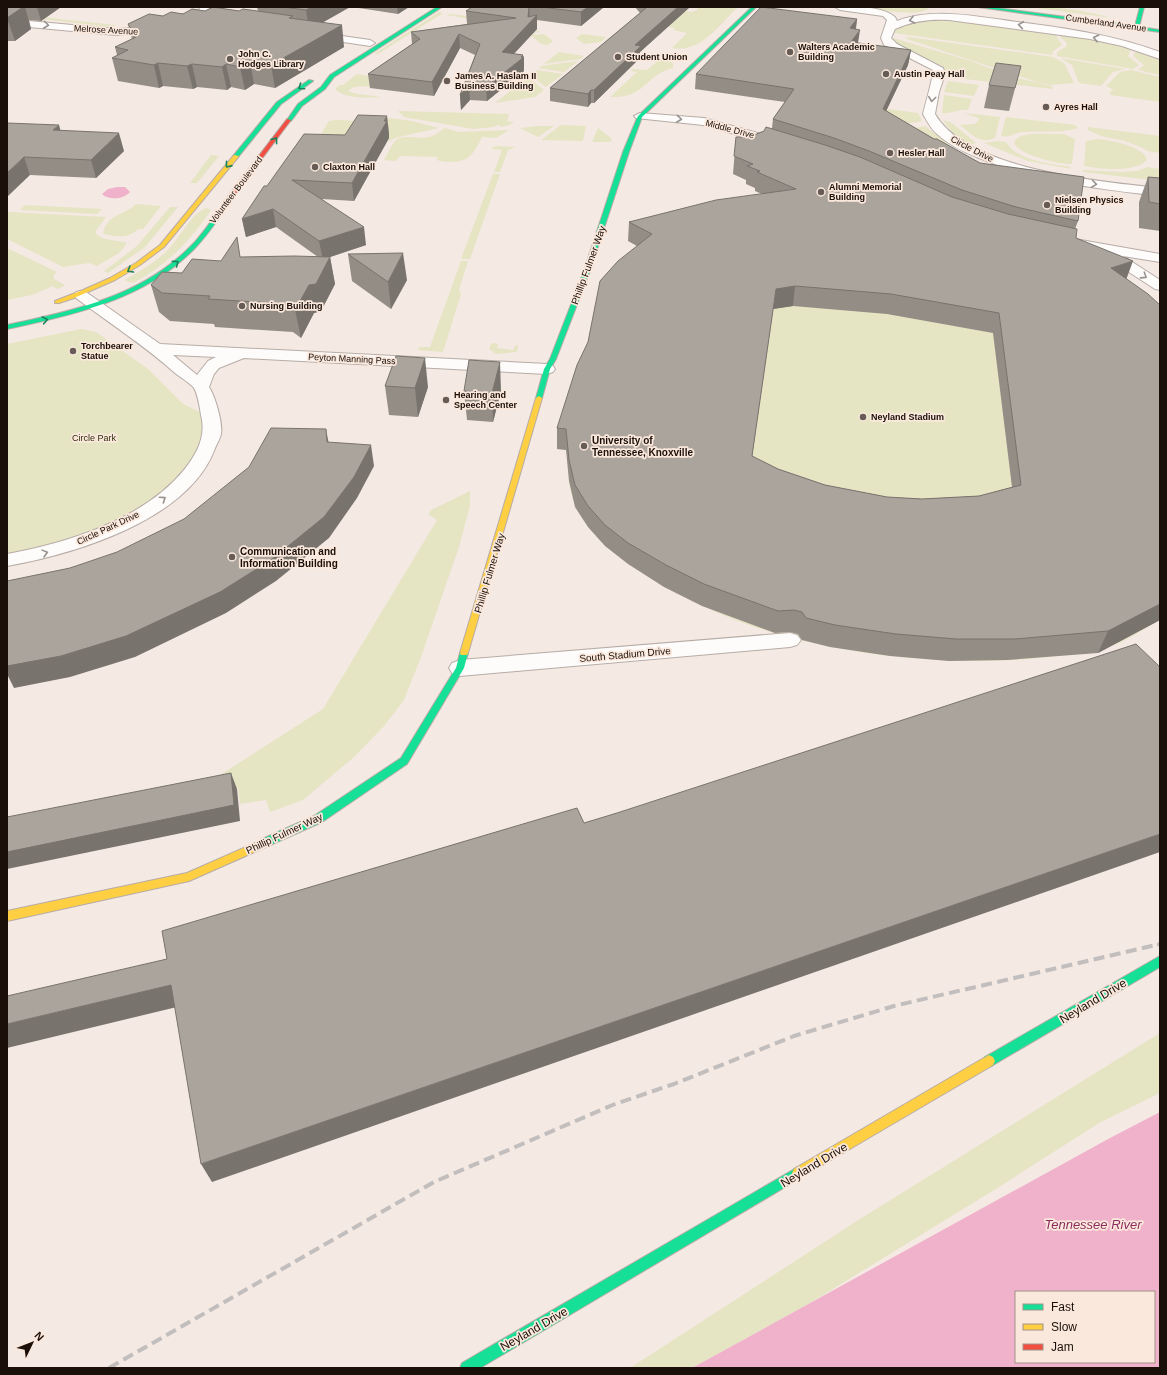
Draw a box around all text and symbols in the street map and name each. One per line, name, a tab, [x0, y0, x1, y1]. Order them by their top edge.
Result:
street label: Cumberland Avenue	[1065, 12, 1147, 34]
one-way arrow	[909, 15, 915, 23]
one-way arrow	[43, 20, 49, 29]
one-way arrow	[1018, 21, 1024, 30]
street label: Melrose Avenue	[74, 23, 138, 37]
one-way arrow	[1092, 34, 1099, 42]
place label: Walters Academic Building	[798, 42, 875, 62]
marker: Walters Academic Building	[785, 47, 795, 57]
place label: John C. Hodges Library	[238, 49, 304, 69]
marker: Student Union	[613, 52, 623, 62]
place label: Student Union	[626, 52, 688, 62]
marker: John C. Hodges Library	[225, 54, 235, 64]
marker: Austin Peay Hall	[881, 69, 891, 79]
place label: Austin Peay Hall	[894, 69, 965, 79]
place label: James A. Haslam II Business Building	[455, 71, 536, 91]
marker: James A. Haslam II Business Building	[442, 76, 452, 86]
one-way arrow	[298, 82, 305, 90]
one-way arrow	[928, 96, 937, 103]
marker: Ayres Hall	[1041, 102, 1051, 112]
place label: Ayres Hall	[1054, 102, 1098, 112]
one-way arrow	[676, 114, 682, 123]
street label: Middle Drive	[705, 118, 755, 140]
street label: Circle Drive	[949, 134, 995, 164]
one-way arrow	[270, 137, 277, 144]
marker: Hesler Hall	[885, 148, 895, 158]
place label: Hesler Hall	[898, 148, 945, 158]
street label: Volunteer Boulevard	[208, 155, 264, 225]
one-way arrow	[225, 161, 232, 168]
marker: Claxton Hall	[310, 162, 320, 172]
place label: Claxton Hall	[323, 162, 375, 172]
one-way arrow	[1091, 179, 1097, 188]
place label: Alumni Memorial Building	[829, 182, 902, 202]
marker: Alumni Memorial Building	[816, 187, 826, 197]
place label: Nielsen Physics Building	[1055, 195, 1124, 215]
marker: Nielsen Physics Building	[1042, 200, 1052, 210]
street label: Phillip Fulmer Way	[569, 224, 608, 306]
one-way arrow	[172, 260, 179, 267]
one-way arrow	[127, 265, 134, 273]
one-way arrow	[1140, 271, 1147, 278]
marker: Nursing Building	[237, 301, 247, 311]
place label: Nursing Building	[250, 301, 323, 311]
one-way arrow	[42, 316, 48, 325]
place label: Torchbearer Statue	[81, 341, 133, 361]
marker: Torchbearer Statue	[68, 346, 78, 356]
street label: Peyton Manning Pass	[308, 352, 396, 366]
place label: Hearing and Speech Center	[454, 390, 518, 410]
marker: Hearing and Speech Center	[441, 395, 451, 405]
marker: Neyland Stadium	[858, 412, 868, 422]
place label: Neyland Stadium	[871, 412, 944, 422]
park label: Circle Park	[72, 433, 116, 443]
place label: University of Tennessee, Knoxville	[592, 435, 693, 458]
marker: University of Tennessee, Knoxville	[579, 441, 589, 451]
one-way arrow	[159, 496, 166, 504]
street label: Circle Park Drive	[75, 509, 141, 547]
street label: Phillip Fulmer Way	[472, 532, 507, 614]
place label: Communication and Information Building	[240, 546, 338, 569]
one-way arrow	[42, 549, 48, 557]
marker: Communication and Information Building	[227, 552, 237, 562]
street label: South Stadium Drive	[579, 645, 672, 664]
street label: Phillip Fulmer Way	[244, 811, 324, 856]
street label: Neyland Drive	[1057, 975, 1129, 1026]
street label: Neyland Drive	[778, 1139, 850, 1190]
water label: Tennessee River	[1044, 1217, 1142, 1232]
legend	[1015, 1291, 1155, 1363]
text: Fast	[1051, 1300, 1075, 1314]
street label: Neyland Drive	[498, 1304, 570, 1354]
text: Slow	[1051, 1320, 1077, 1334]
north arrow	[12, 1323, 52, 1363]
text: N	[32, 1329, 46, 1343]
text: Jam	[1051, 1340, 1074, 1354]

